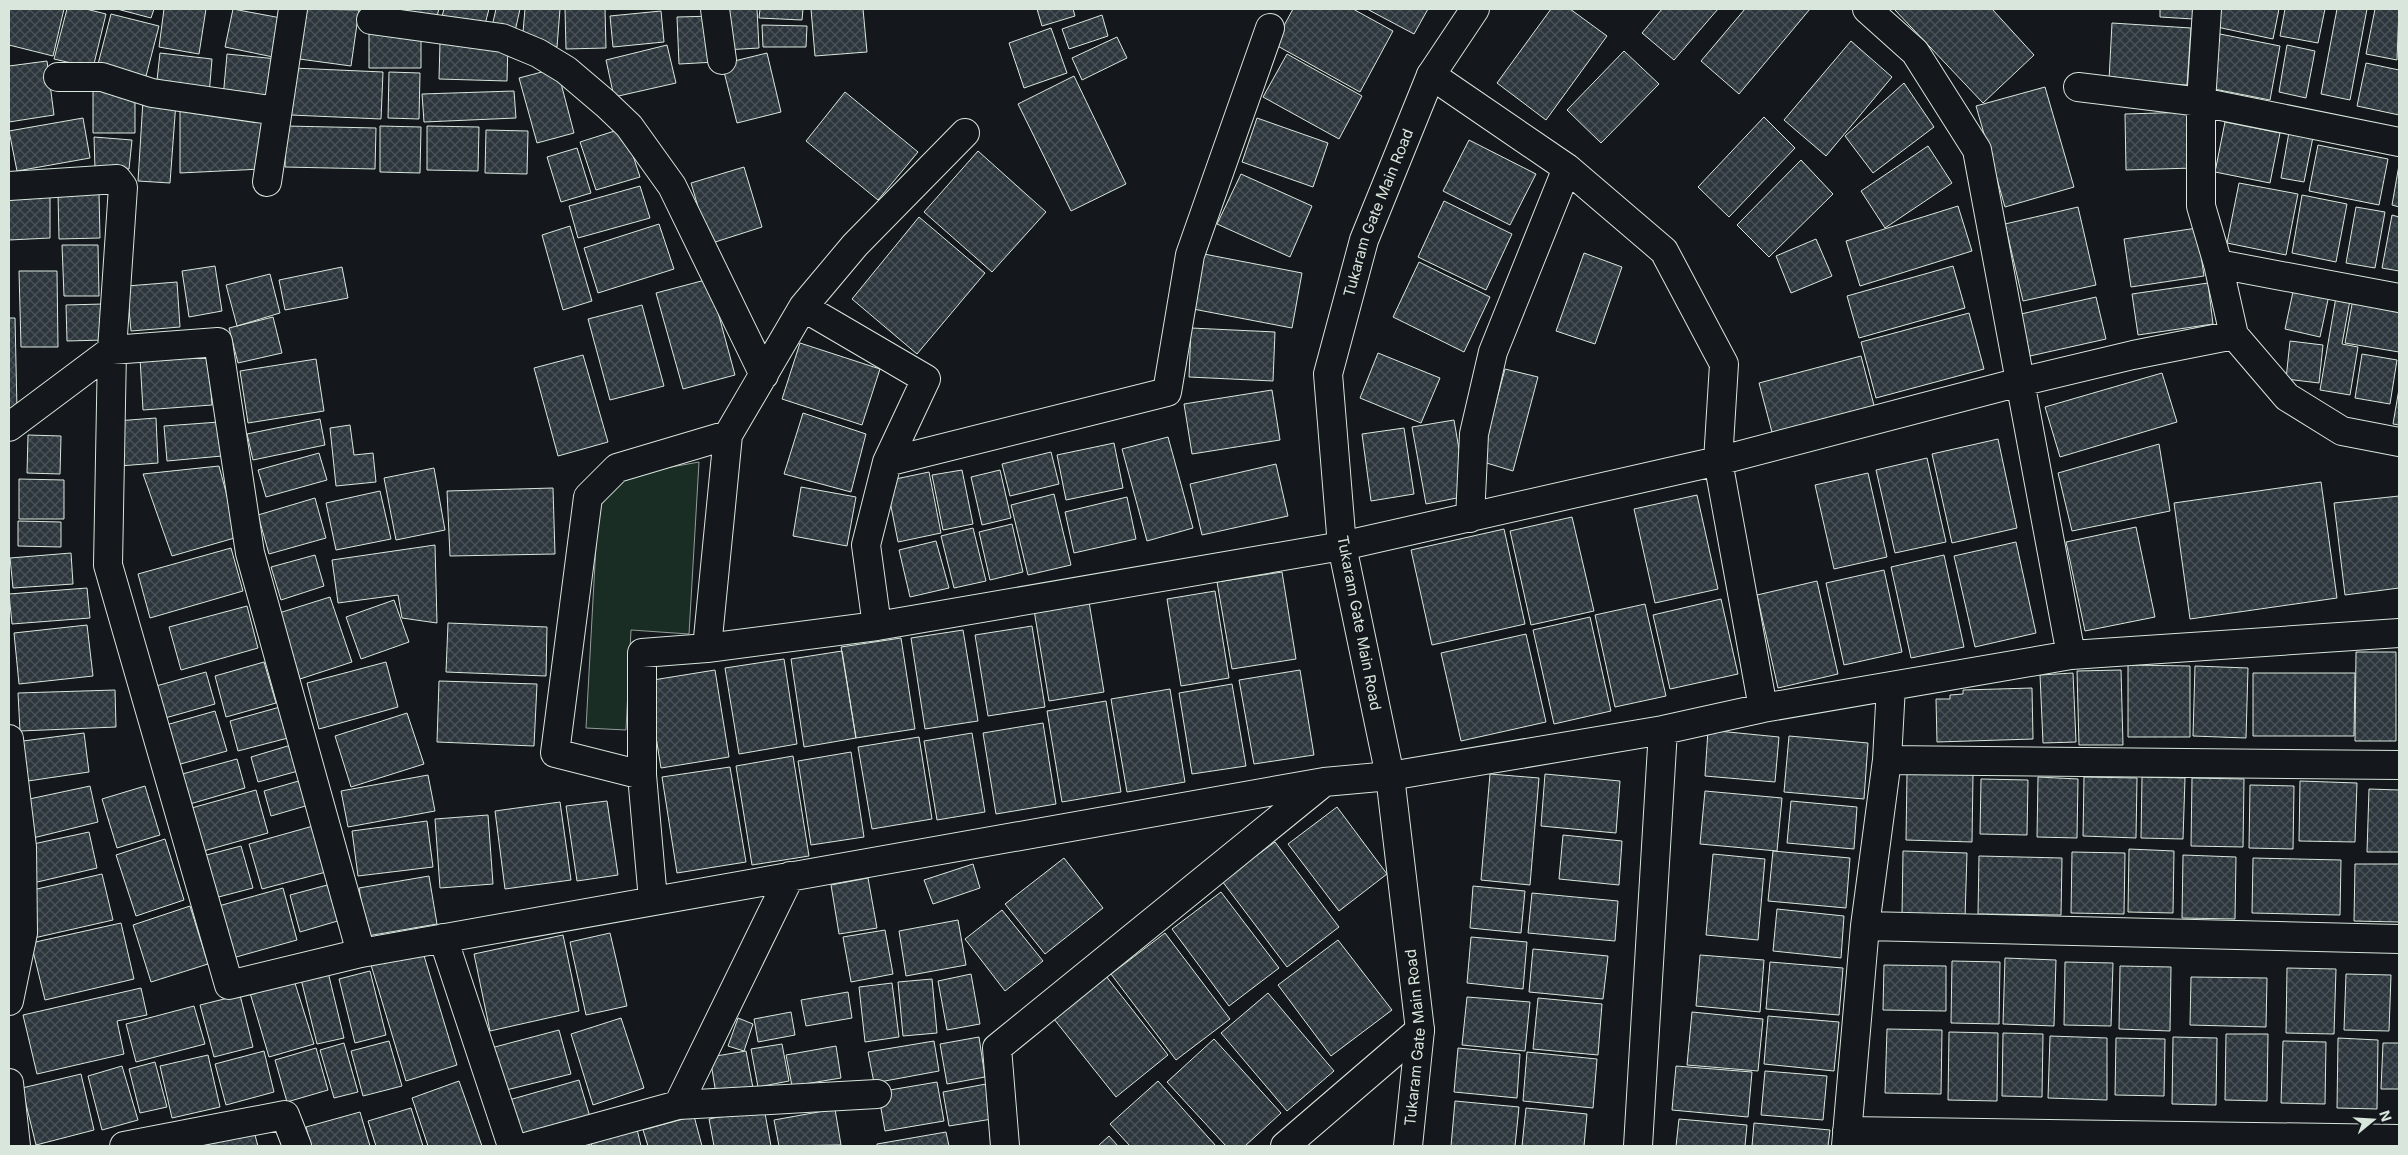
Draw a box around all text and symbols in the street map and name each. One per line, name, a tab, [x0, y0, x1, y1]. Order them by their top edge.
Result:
street label: Tukaram Gate Main Road	[1339, 126, 1417, 299]
street label: Tukaram Gate Main Road	[1333, 534, 1386, 712]
street label: Tukaram Gate Main Road	[1400, 948, 1429, 1127]
north arrow	[2348, 1095, 2398, 1145]
text: N	[2376, 1108, 2396, 1124]

